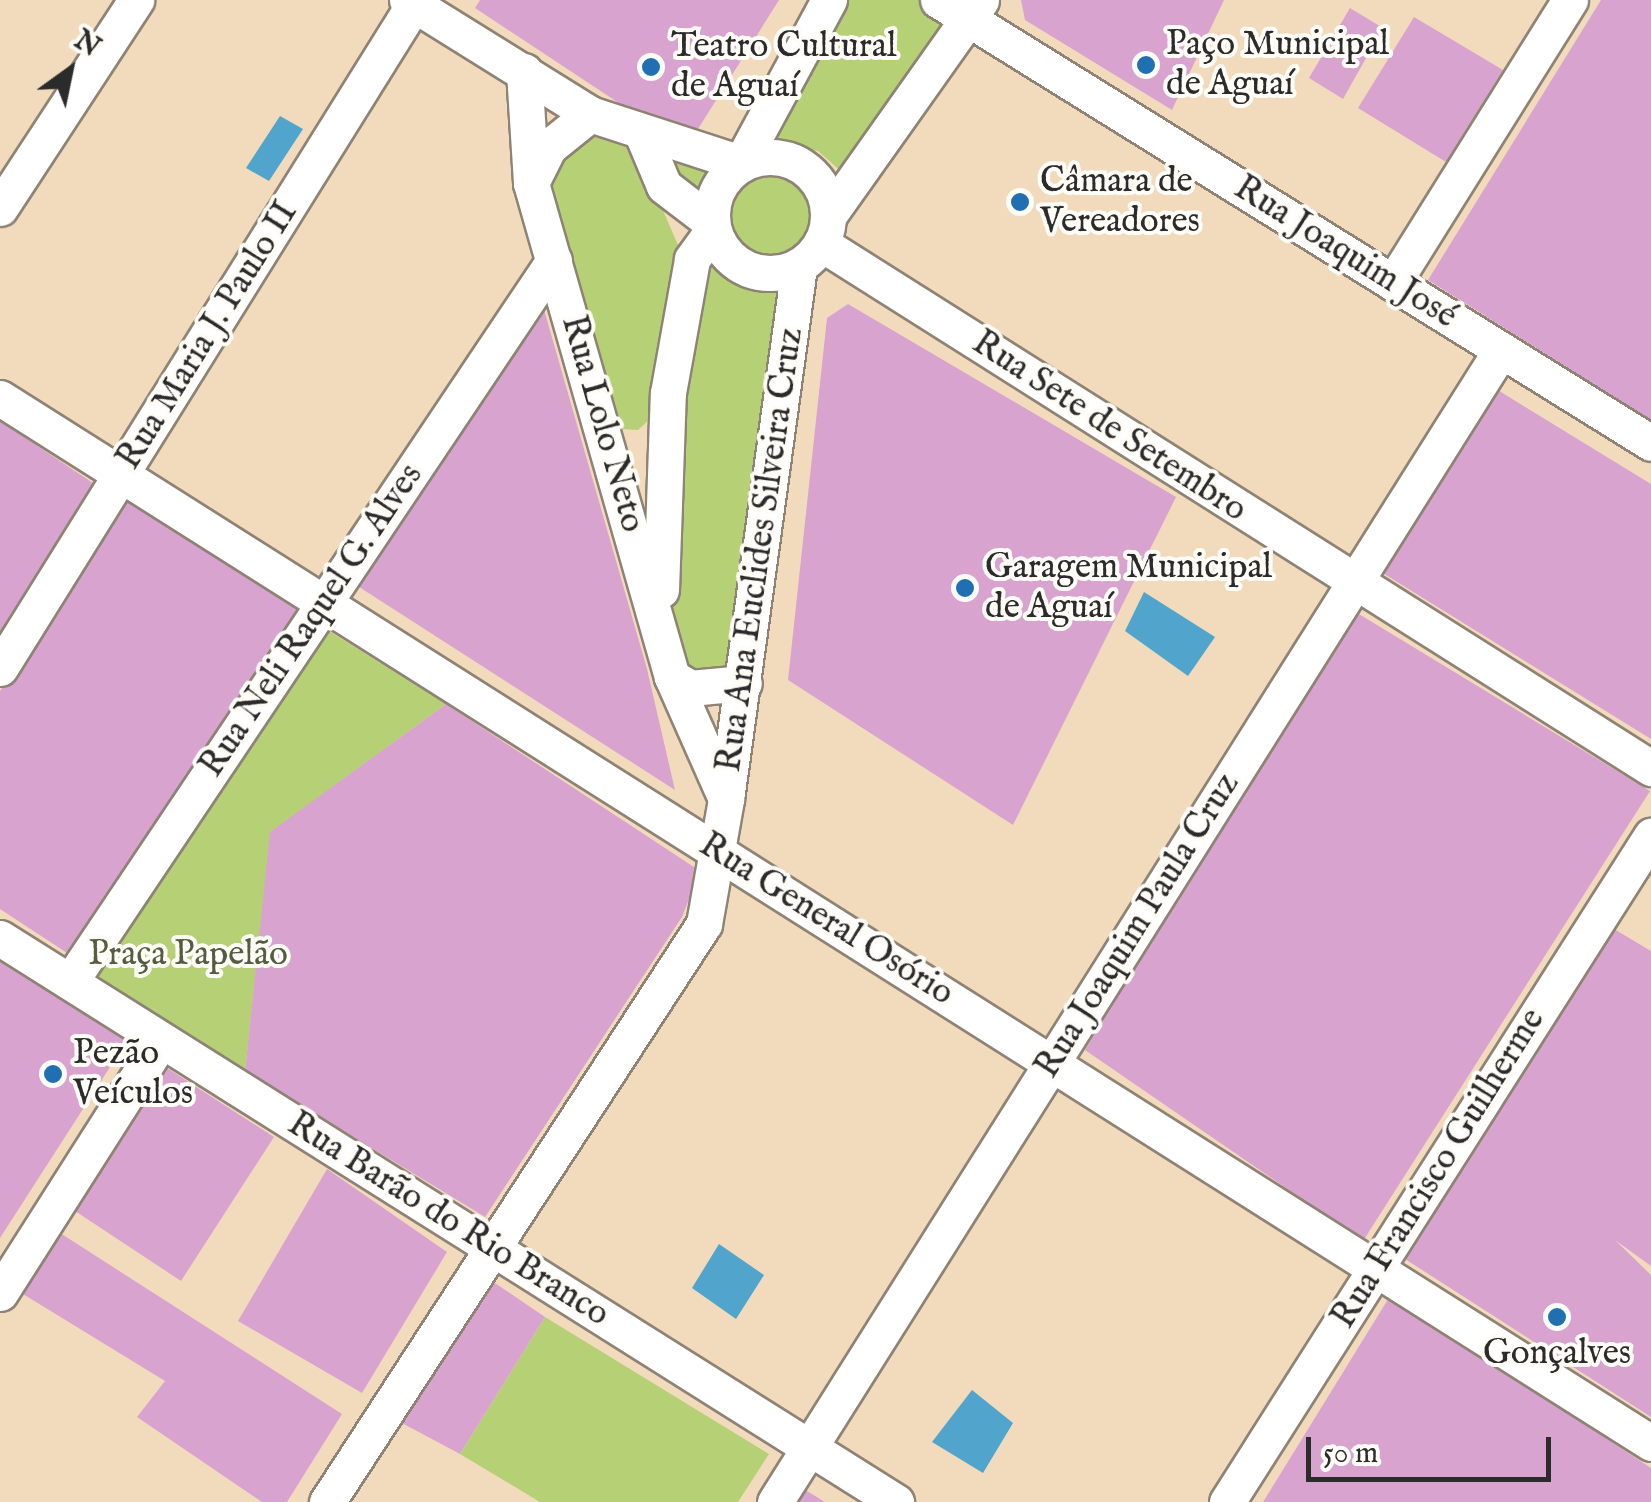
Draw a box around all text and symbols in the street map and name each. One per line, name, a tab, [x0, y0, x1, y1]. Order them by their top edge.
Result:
north arrow	[20, 20, 120, 120]
text: N	[67, 23, 106, 66]
place label: Paço Municipal de Aguaí	[1166, 24, 1389, 106]
place label: Teatro Cultural de Aguaí	[671, 26, 897, 108]
marker: Paço Municipal de Aguaí	[1135, 54, 1157, 76]
marker: Teatro Cultural de Aguaí	[640, 56, 662, 78]
place label: Câmara de Vereadores	[1040, 161, 1200, 243]
street label: Rua Joaquim José	[1226, 168, 1464, 338]
marker: Câmara de Vereadores	[1009, 191, 1031, 213]
street label: Rua Maria J. Paulo II	[109, 194, 307, 478]
street label: Rua Lolo Neto	[551, 311, 653, 537]
street label: Rua Sete de Setembro	[964, 323, 1254, 531]
street label: Rua Ana Euclides Silveira Cruz	[709, 325, 813, 775]
street label: Rua Neli Raquel G. Alves	[192, 456, 432, 786]
place label: Garagem Municipal de Aguaí	[985, 547, 1272, 629]
marker: Garagem Municipal de Aguaí	[954, 577, 976, 599]
street label: Rua Joaquim Paula Cruz	[1027, 766, 1249, 1086]
street label: Rua General Osório	[691, 825, 961, 1015]
park label: Praça Papelão	[88, 934, 288, 976]
street label: Rua Francisco Guilherme	[1323, 1001, 1555, 1337]
place label: Pezão Veículos	[73, 1033, 193, 1115]
marker: Pezão Veículos	[42, 1063, 64, 1085]
street label: Rua Barão do Rio Branco	[280, 1104, 616, 1336]
marker: Gonçalves	[1546, 1306, 1568, 1328]
place label: Gonçalves	[1483, 1333, 1631, 1375]
scale bar	[1311, 1417, 1556, 1479]
text: 50 m	[1323, 1435, 1378, 1473]

